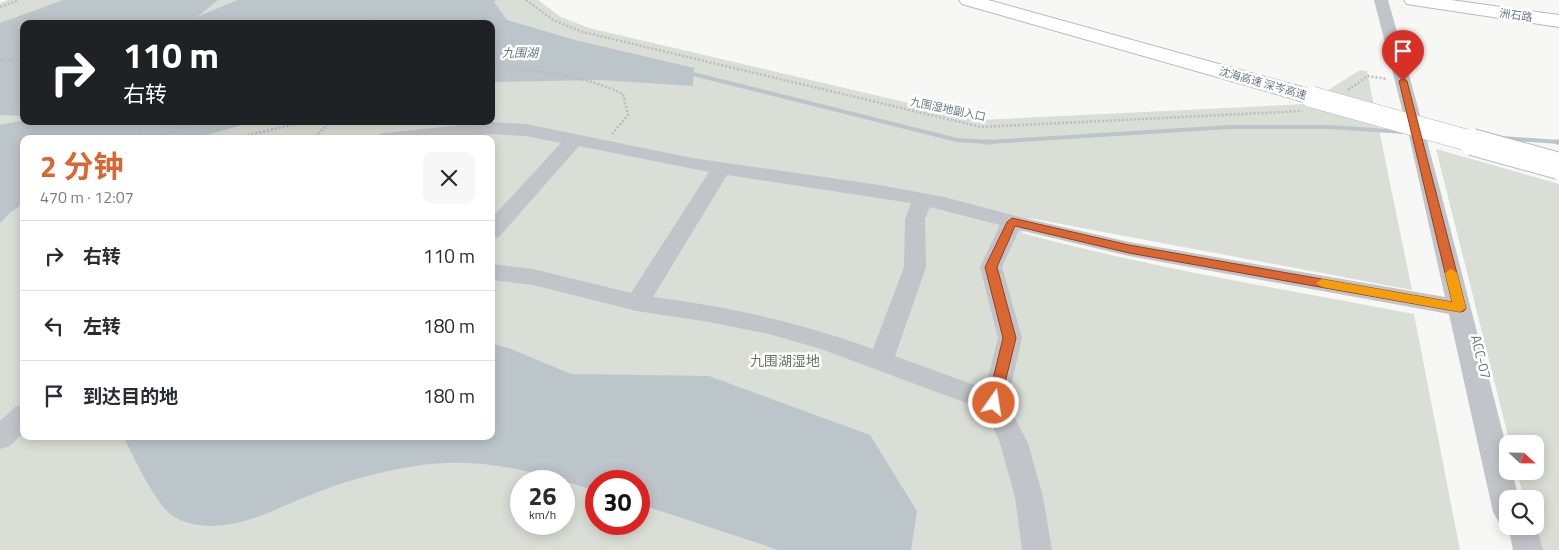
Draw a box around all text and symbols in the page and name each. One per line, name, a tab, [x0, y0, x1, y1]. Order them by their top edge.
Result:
street label: 洲石路	[1499, 5, 1533, 25]
text: 110 m	[123, 28, 219, 82]
pin	[1382, 30, 1424, 81]
icon: arrive	[1389, 37, 1417, 65]
icon: right	[40, 40, 105, 105]
water label: 九围湖	[502, 43, 540, 62]
street label: 沈海高速 深岑高速	[1217, 63, 1309, 103]
text: 右转	[123, 77, 167, 111]
street label: 九围湿地副入口	[909, 93, 987, 125]
text: 2 分钟	[40, 143, 123, 189]
button: close	[423, 152, 475, 204]
text: 470 m · 12:07	[40, 185, 134, 209]
text: 右转	[83, 241, 121, 270]
text: 110 m	[423, 241, 475, 270]
icon: right	[40, 242, 68, 270]
text: 左转	[83, 311, 121, 340]
text: 180 m	[423, 311, 475, 340]
icon: left	[40, 312, 68, 340]
street label: ACC-07	[1466, 333, 1497, 381]
park label: 九围湖湿地	[750, 350, 820, 371]
position arrow	[967, 376, 1019, 428]
text: 到达目的地	[83, 381, 178, 410]
text: 180 m	[423, 381, 475, 410]
icon: arrive	[40, 382, 68, 410]
north arrow	[1499, 435, 1544, 480]
map controls	[1499, 435, 1544, 535]
speed limit sign: 30	[585, 470, 650, 535]
text: 26	[528, 477, 557, 515]
button: search	[1499, 490, 1544, 535]
text: km/h	[529, 505, 556, 524]

